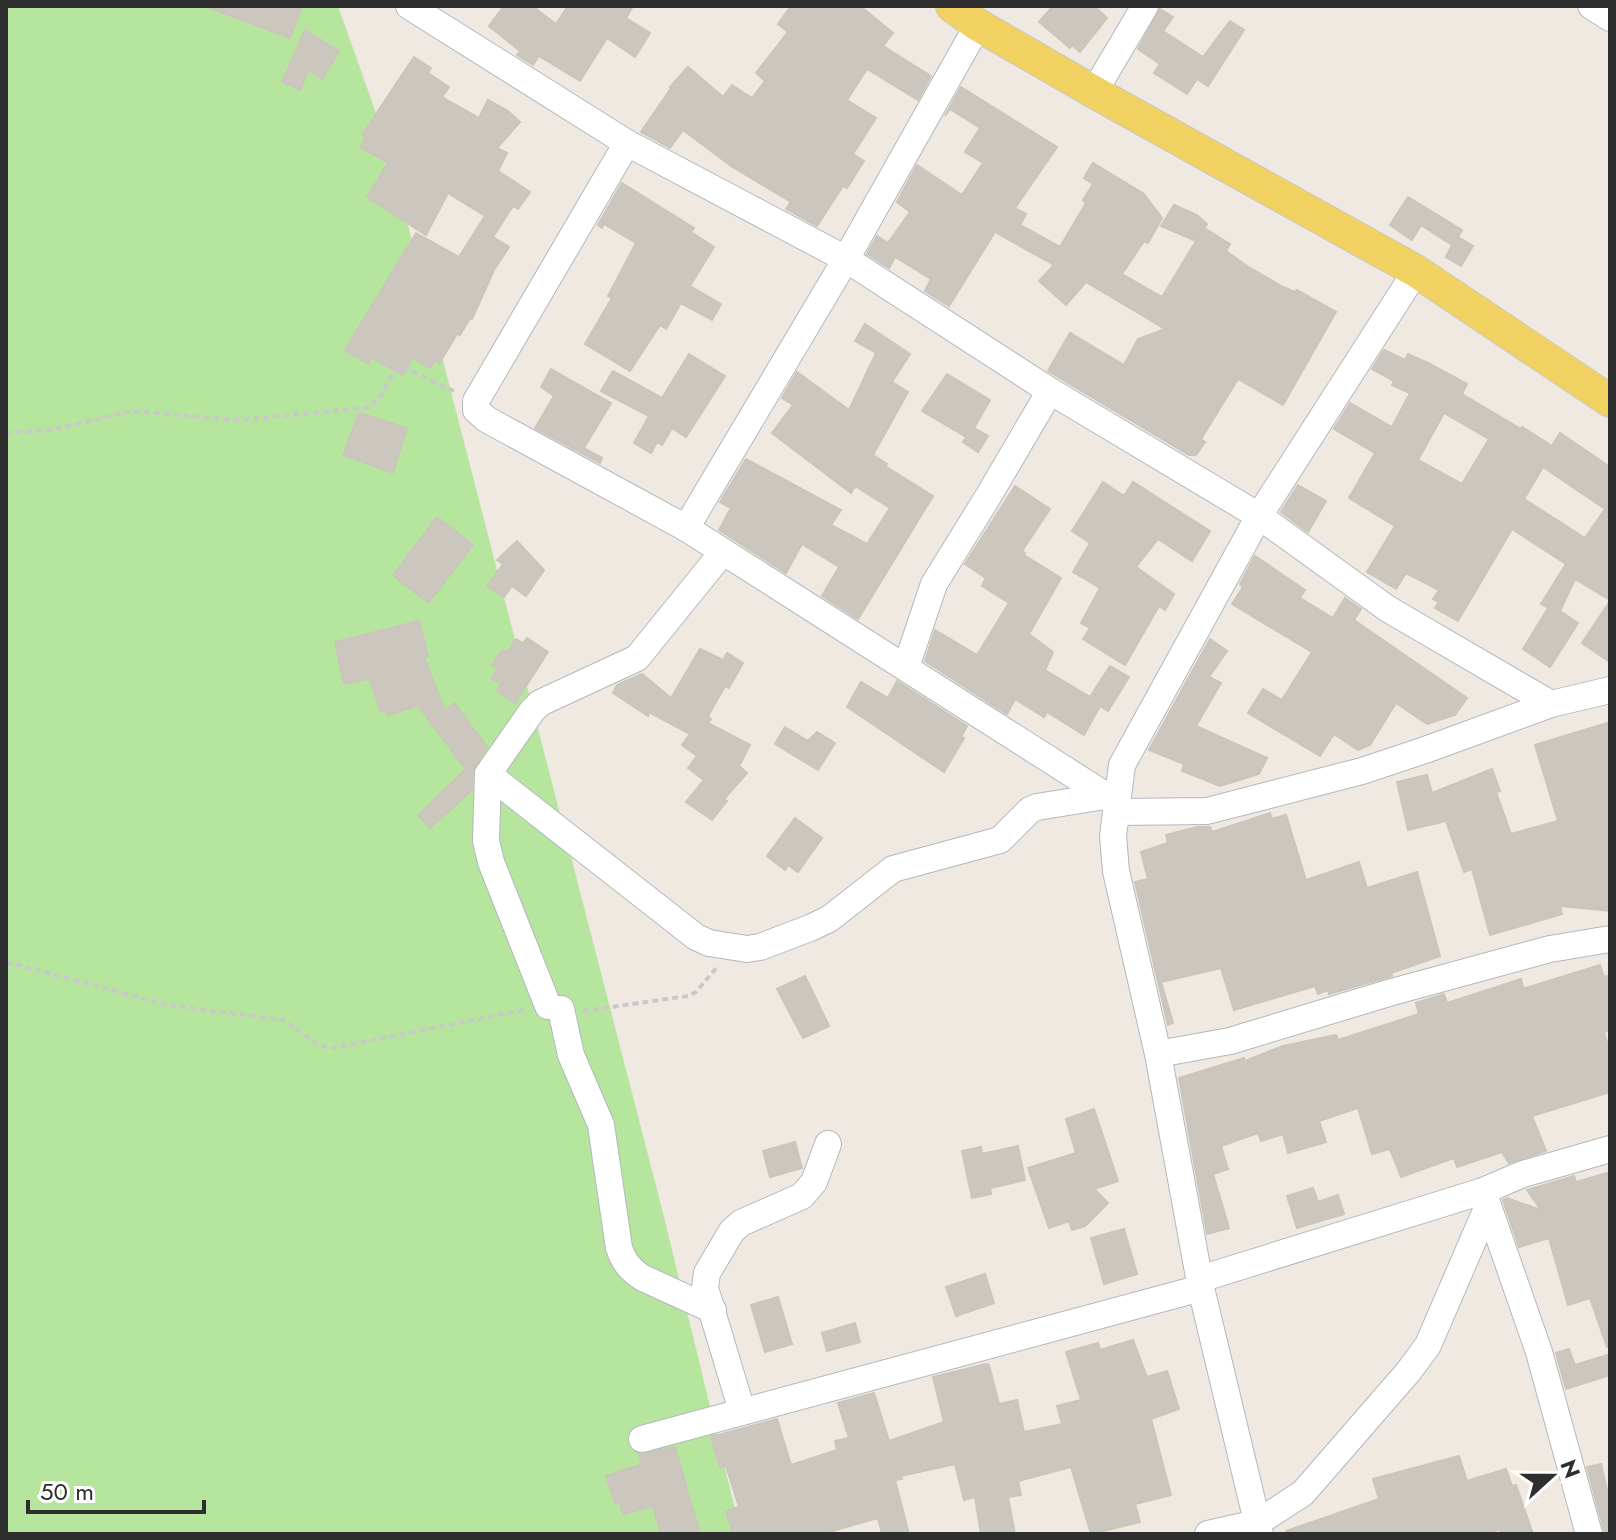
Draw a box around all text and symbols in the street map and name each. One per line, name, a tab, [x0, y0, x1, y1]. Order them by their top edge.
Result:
north arrow	[1512, 1436, 1592, 1516]
text: N	[1553, 1455, 1589, 1483]
scale bar	[28, 1464, 204, 1514]
text: 50 m	[40, 1474, 94, 1509]

